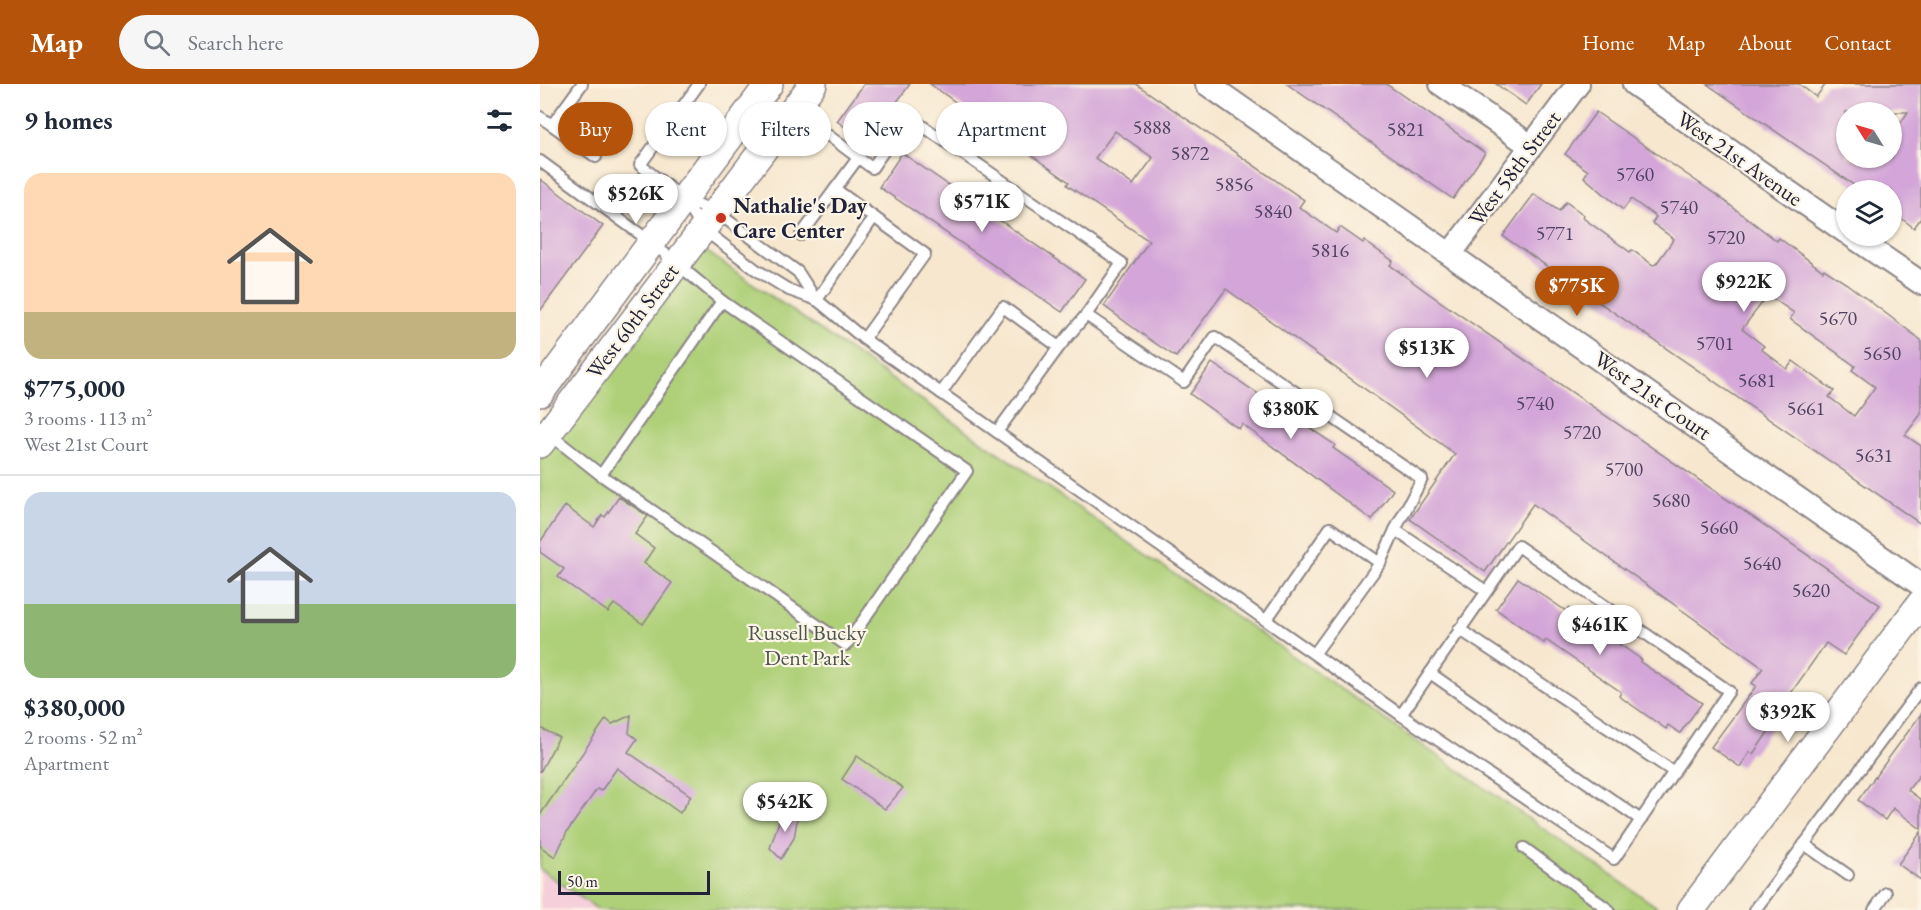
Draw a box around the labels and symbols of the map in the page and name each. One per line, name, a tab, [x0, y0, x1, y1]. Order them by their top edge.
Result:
north arrow	[1836, 102, 1902, 168]
street label: West 21st Avenue	[1671, 104, 1809, 213]
street label: West 58th Street	[1462, 105, 1567, 232]
house number: 5888	[1133, 114, 1171, 140]
house number: 5821	[1387, 116, 1425, 142]
house number: 5872	[1171, 140, 1210, 166]
house number: 5760	[1616, 161, 1655, 187]
house number: 5856	[1215, 171, 1254, 197]
pin: $526K	[594, 174, 678, 225]
pin: $571K	[940, 182, 1024, 233]
place label: Nathalie's Day Care Center	[733, 191, 867, 245]
house number: 5740	[1660, 194, 1699, 220]
house number: 5840	[1254, 198, 1293, 224]
marker: Nathalie's Day Care Center	[714, 211, 728, 225]
house number: 5771	[1536, 220, 1574, 246]
house number: 5720	[1707, 224, 1746, 250]
house number: 5816	[1311, 237, 1350, 263]
street label: West 60th Street	[580, 258, 685, 385]
pin: $922K	[1702, 262, 1786, 313]
pin: $775K	[1535, 266, 1619, 317]
house number: 5670	[1819, 305, 1858, 331]
pin: $513K	[1385, 328, 1469, 379]
house number: 5701	[1696, 330, 1734, 356]
house number: 5650	[1863, 340, 1902, 366]
street label: West 21st Court	[1588, 344, 1717, 447]
house number: 5681	[1738, 367, 1776, 393]
pin: $380K	[1249, 389, 1333, 440]
house number: 5740	[1516, 390, 1555, 416]
house number: 5661	[1787, 395, 1825, 421]
house number: 5720	[1563, 419, 1602, 445]
house number: 5631	[1855, 442, 1893, 468]
house number: 5700	[1605, 456, 1644, 482]
house number: 5680	[1652, 487, 1691, 513]
house number: 5660	[1700, 514, 1739, 540]
house number: 5640	[1743, 550, 1782, 576]
house number: 5620	[1792, 577, 1831, 603]
pin: $461K	[1558, 605, 1642, 656]
park label: Russell Bucky Dent Park	[748, 618, 867, 672]
pin: $392K	[1746, 692, 1830, 743]
pin: $542K	[743, 782, 827, 833]
scale bar	[558, 868, 710, 896]

